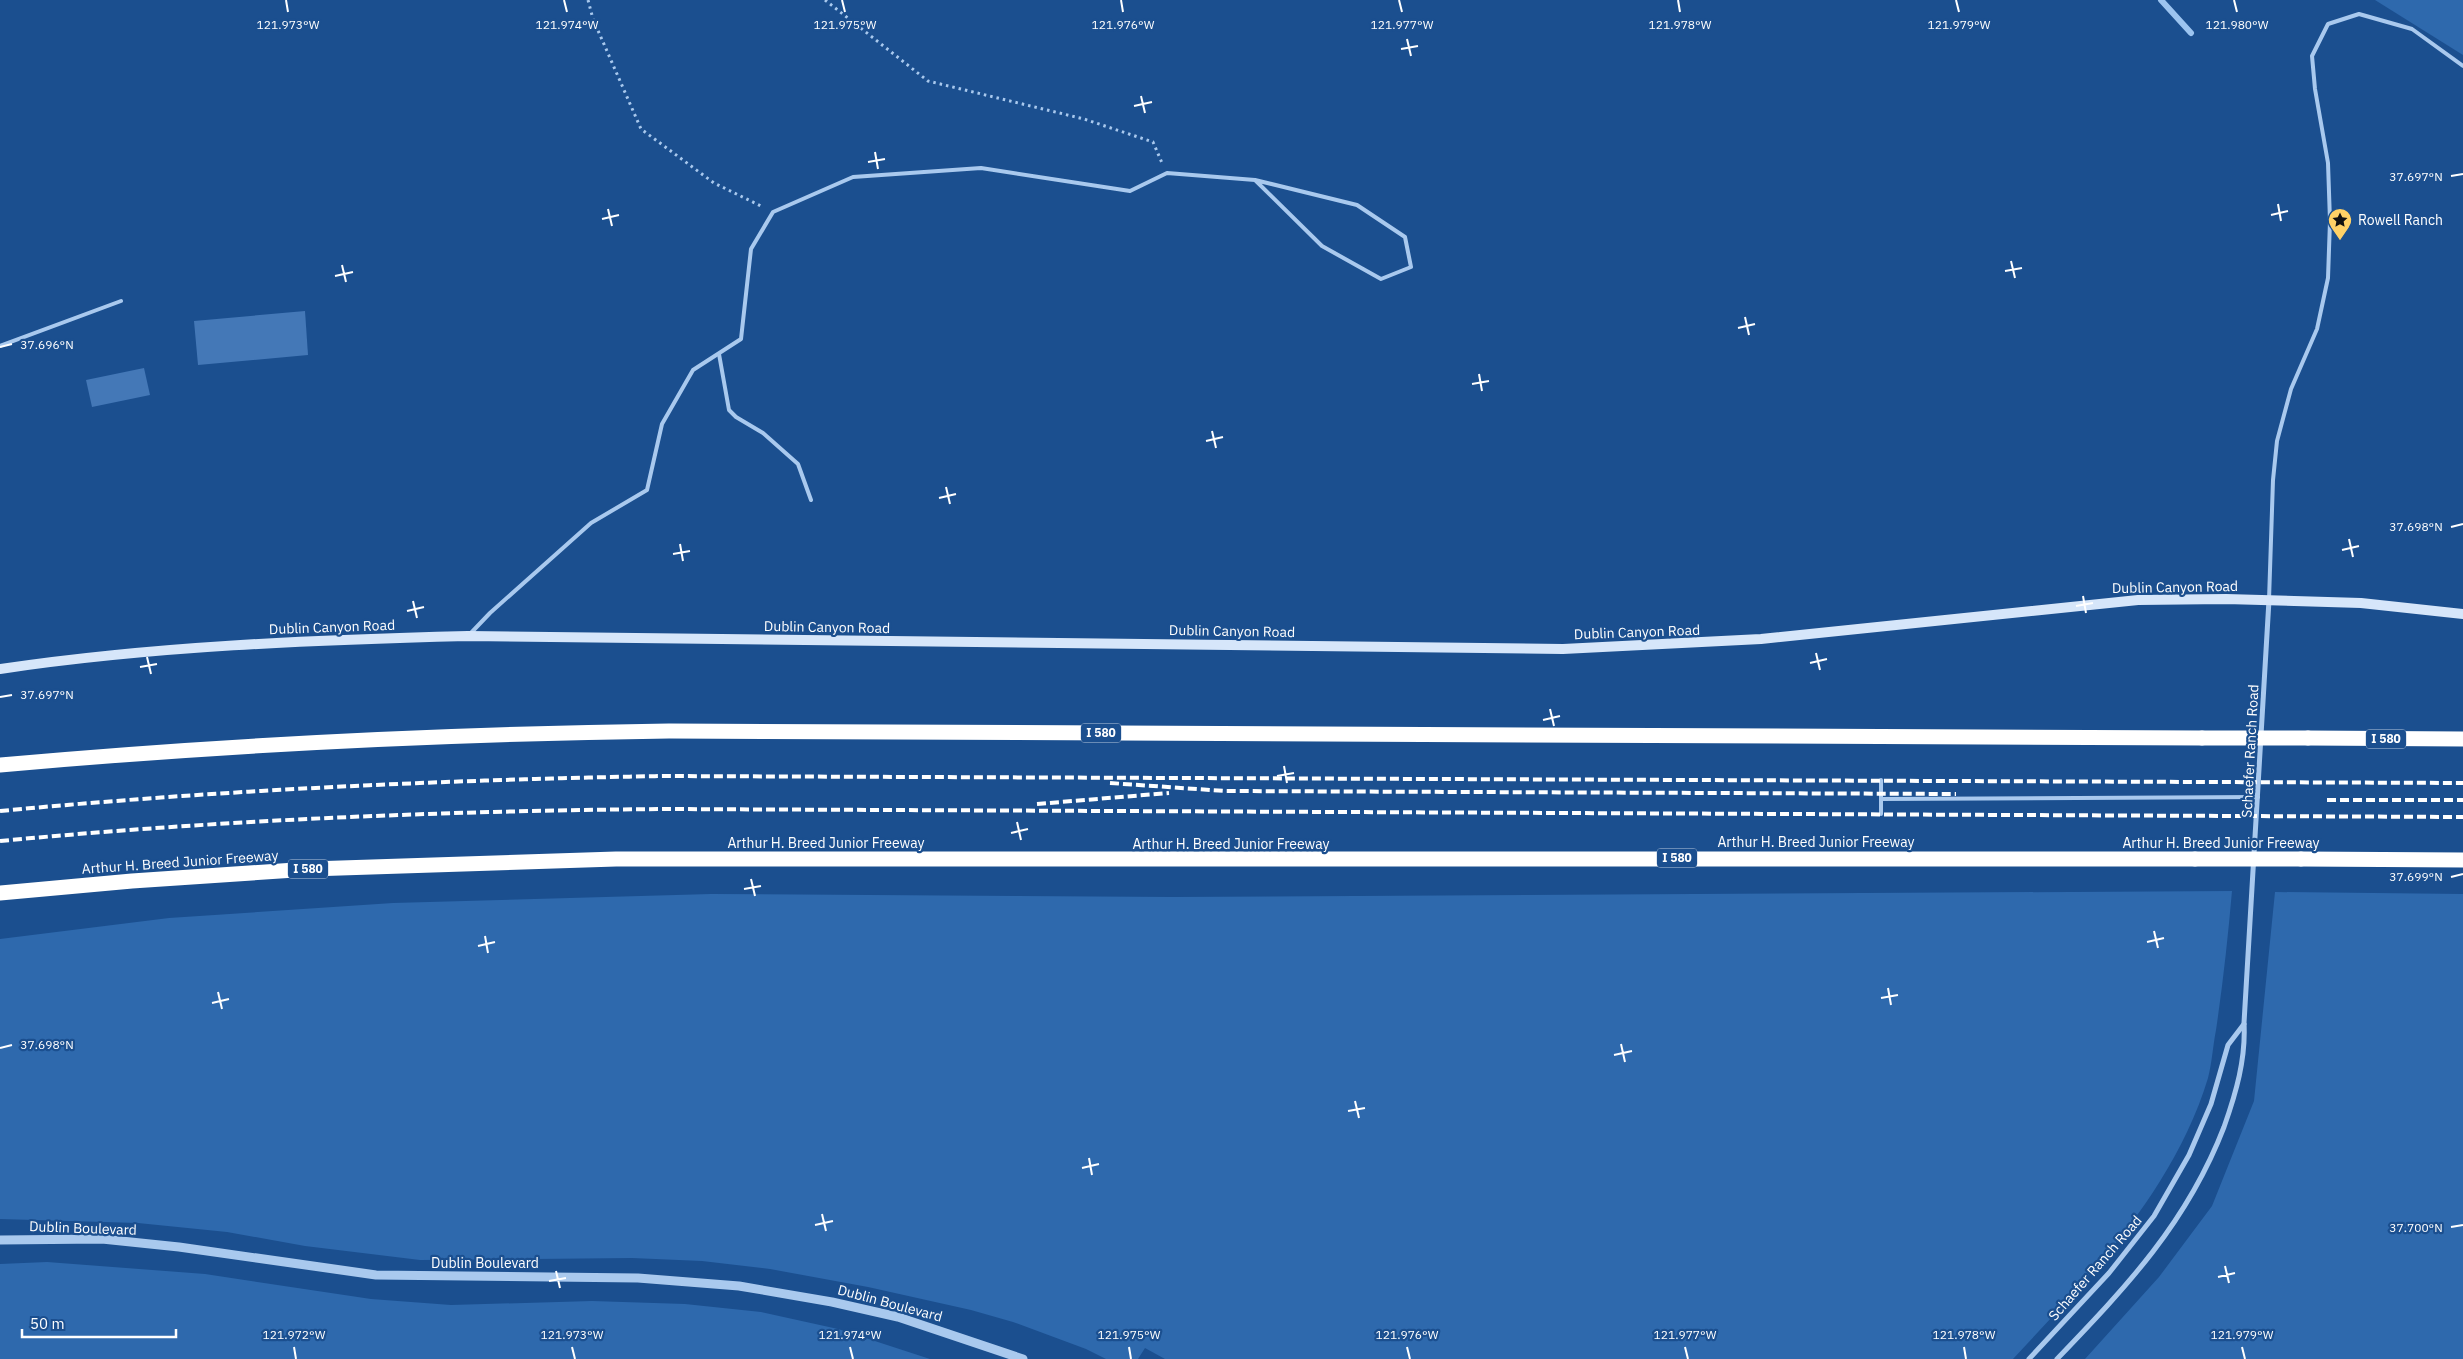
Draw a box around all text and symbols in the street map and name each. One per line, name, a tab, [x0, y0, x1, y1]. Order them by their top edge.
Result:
text: 121.973°W	[257, 17, 320, 32]
text: 121.974°W	[536, 17, 599, 32]
text: 121.975°W	[814, 17, 877, 32]
text: 121.976°W	[1092, 17, 1155, 32]
text: 121.977°W	[1371, 17, 1434, 32]
text: 121.978°W	[1649, 17, 1712, 32]
text: 121.979°W	[1928, 17, 1991, 32]
text: 121.980°W	[2206, 17, 2269, 32]
text: 37.697°N	[2389, 169, 2443, 184]
place icon: Rowell Ranch	[2327, 207, 2353, 241]
place label: Rowell Ranch	[2358, 211, 2443, 229]
text: 37.696°N	[20, 337, 74, 352]
text: 37.698°N	[2389, 519, 2443, 534]
street label: Dublin Canyon Road	[2112, 577, 2238, 597]
street label: Dublin Canyon Road	[269, 616, 395, 638]
street label: Dublin Canyon Road	[764, 617, 890, 637]
street label: Dublin Canyon Road	[1169, 621, 1295, 641]
street label: Dublin Canyon Road	[1574, 621, 1700, 643]
street label: Schaefer Ranch Road	[2238, 684, 2262, 818]
text: 37.697°N	[20, 687, 74, 702]
road number: I 580	[1081, 724, 1121, 742]
road number: I 580	[2366, 730, 2406, 749]
street label: Arthur H. Breed Junior Freeway	[1717, 833, 1915, 851]
street label: Arthur H. Breed Junior Freeway	[727, 834, 925, 852]
street label: Arthur H. Breed Junior Freeway	[2122, 834, 2320, 852]
street label: Arthur H. Breed Junior Freeway	[1132, 835, 1330, 853]
street label: Arthur H. Breed Junior Freeway	[81, 846, 279, 878]
road number: I 580	[1657, 848, 1697, 868]
road number: I 580	[288, 860, 328, 879]
text: 37.699°N	[2389, 869, 2443, 884]
text: 37.698°N	[20, 1037, 74, 1052]
street label: Schaefer Ranch Road	[2044, 1212, 2146, 1324]
street label: Dublin Boulevard	[29, 1217, 137, 1239]
text: 37.700°N	[2389, 1220, 2443, 1235]
street label: Dublin Boulevard	[431, 1254, 539, 1272]
street label: Dublin Boulevard	[836, 1280, 944, 1326]
scale bar	[22, 1306, 176, 1338]
text: 50 m	[30, 1314, 65, 1333]
text: 121.972°W	[263, 1327, 326, 1342]
text: 121.973°W	[541, 1327, 604, 1342]
text: 121.974°W	[819, 1327, 882, 1342]
text: 121.975°W	[1098, 1327, 1161, 1342]
text: 121.976°W	[1376, 1327, 1439, 1342]
text: 121.977°W	[1654, 1327, 1717, 1342]
text: 121.978°W	[1933, 1327, 1996, 1342]
text: 121.979°W	[2211, 1327, 2274, 1342]

